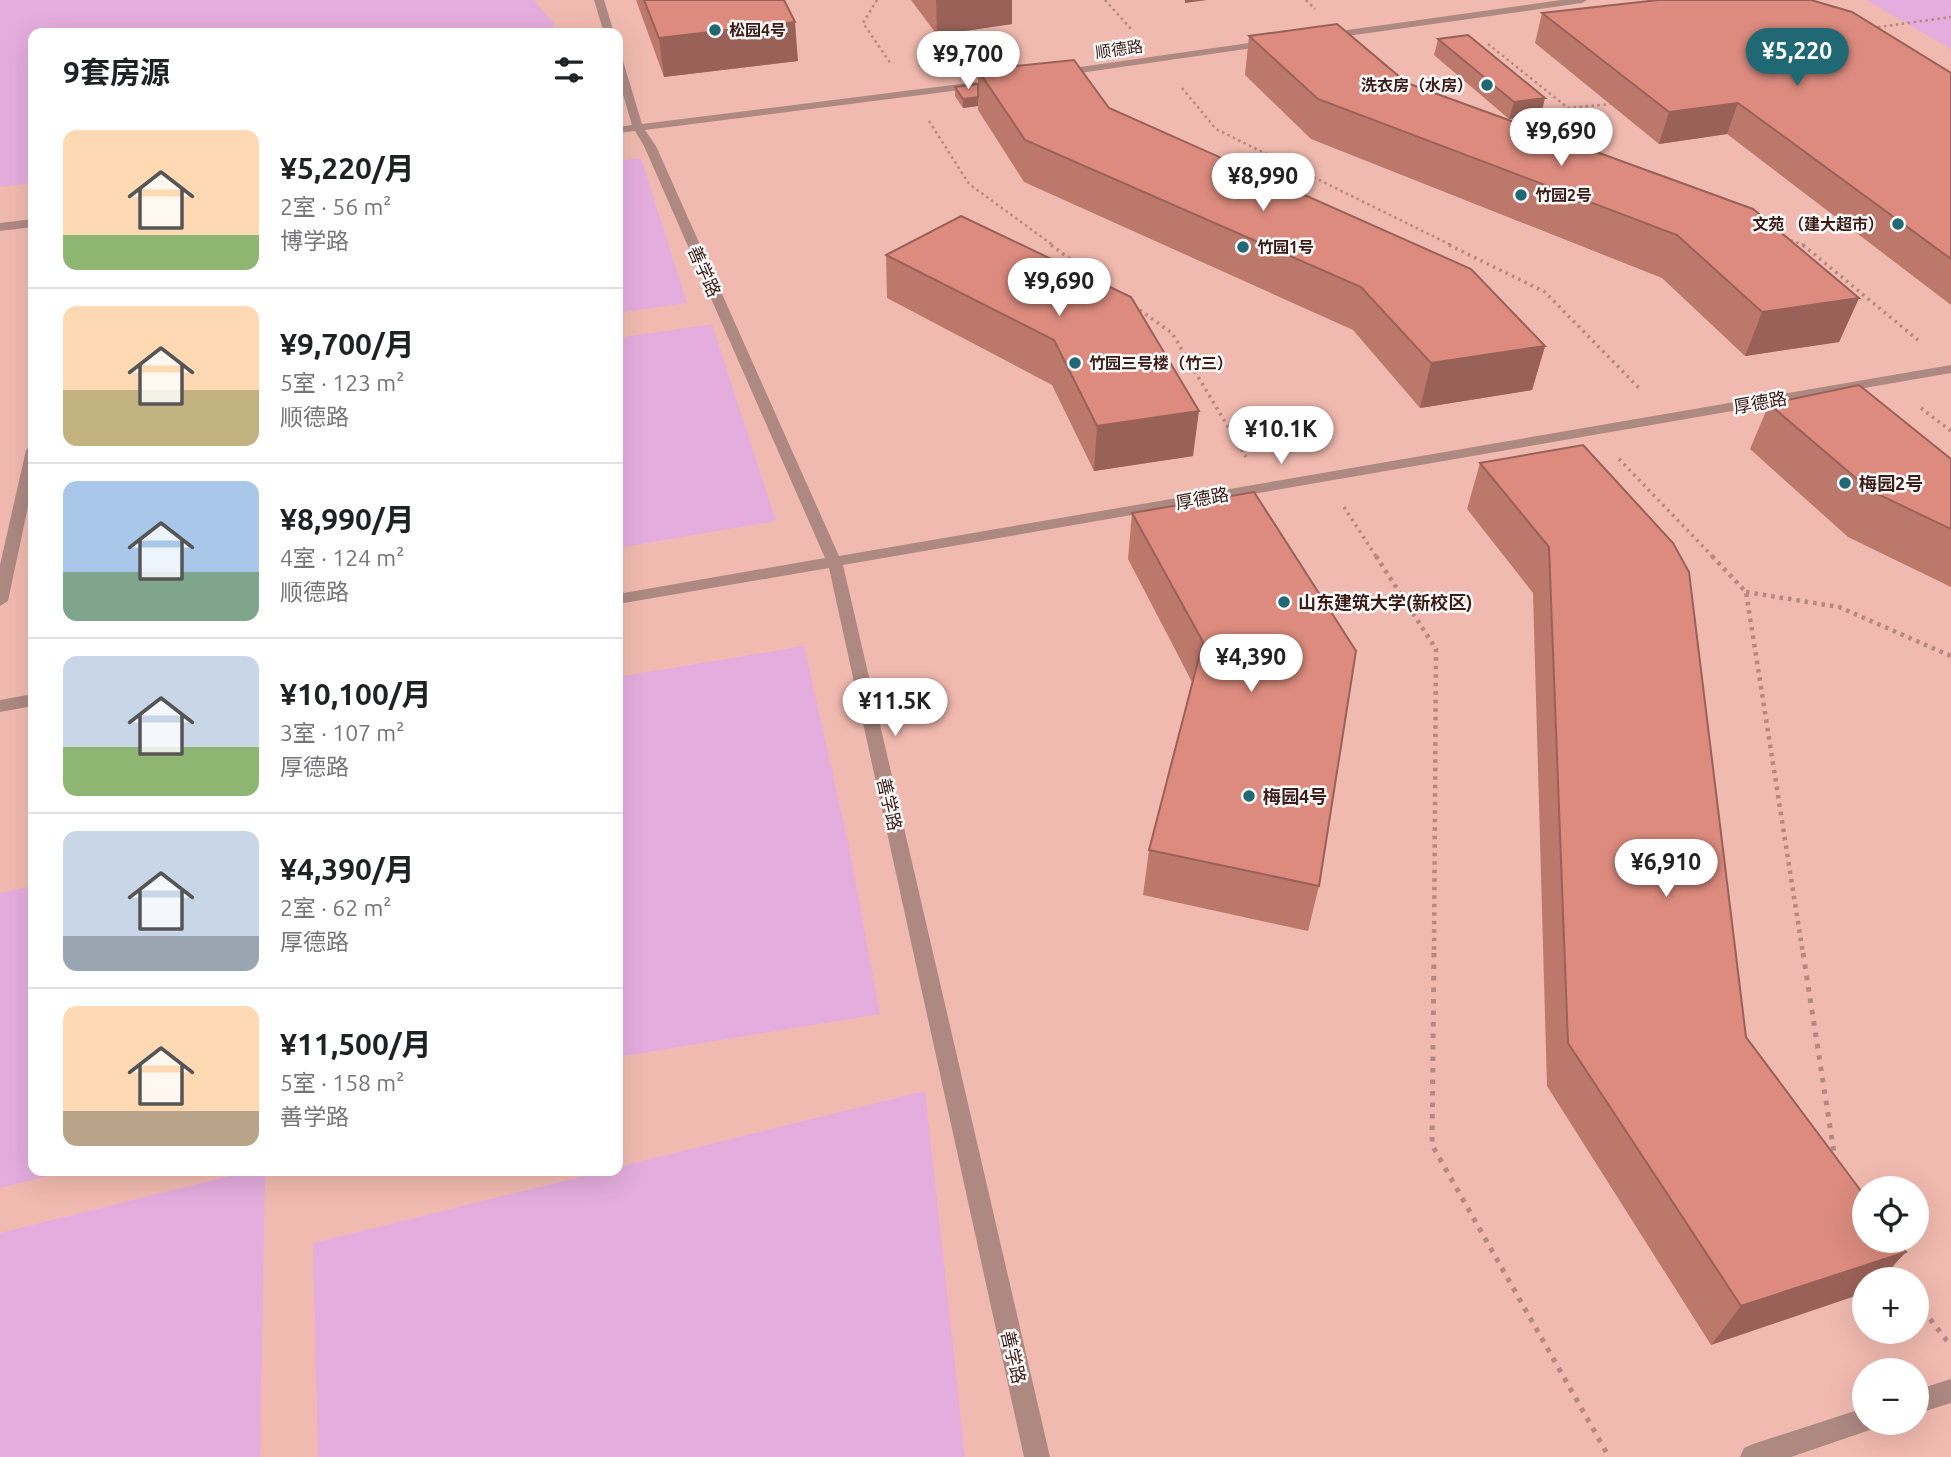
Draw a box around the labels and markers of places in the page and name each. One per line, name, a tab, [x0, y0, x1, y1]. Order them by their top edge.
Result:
place label: 松园4号	[729, 21, 786, 39]
marker: 松园4号	[707, 22, 723, 38]
pin: ¥5,220	[1740, 28, 1854, 88]
pin: ¥9,700	[911, 32, 1025, 91]
place label: 洗衣房（水房）	[1361, 76, 1473, 94]
marker: 洗衣房（水房）	[1479, 77, 1495, 93]
pin: ¥9,690	[1504, 108, 1618, 168]
pin: ¥8,990	[1206, 154, 1320, 213]
place label: 竹园2号	[1535, 186, 1592, 204]
marker: 竹园2号	[1513, 187, 1529, 203]
place label: 文苑 （建大超市）	[1752, 215, 1884, 233]
marker: 文苑 （建大超市）	[1890, 216, 1906, 232]
place label: 竹园1号	[1257, 238, 1314, 256]
marker: 竹园1号	[1235, 239, 1251, 255]
pin: ¥9,690	[1002, 258, 1116, 318]
place label: 竹园三号楼（竹三）	[1089, 354, 1233, 372]
marker: 竹园三号楼（竹三）	[1067, 355, 1083, 371]
pin: ¥10.1K	[1224, 406, 1338, 466]
place label: 梅园2号	[1859, 473, 1923, 493]
marker: 梅园2号	[1837, 475, 1853, 491]
place label: 山东建筑大学(新校区)	[1298, 592, 1472, 613]
marker: 山东建筑大学(新校区)	[1276, 594, 1292, 610]
pin: ¥4,390	[1194, 634, 1308, 694]
pin: ¥11.5K	[838, 678, 952, 738]
place label: 梅园4号	[1263, 786, 1327, 806]
marker: 梅园4号	[1241, 788, 1257, 804]
pin: ¥6,910	[1609, 839, 1723, 899]

